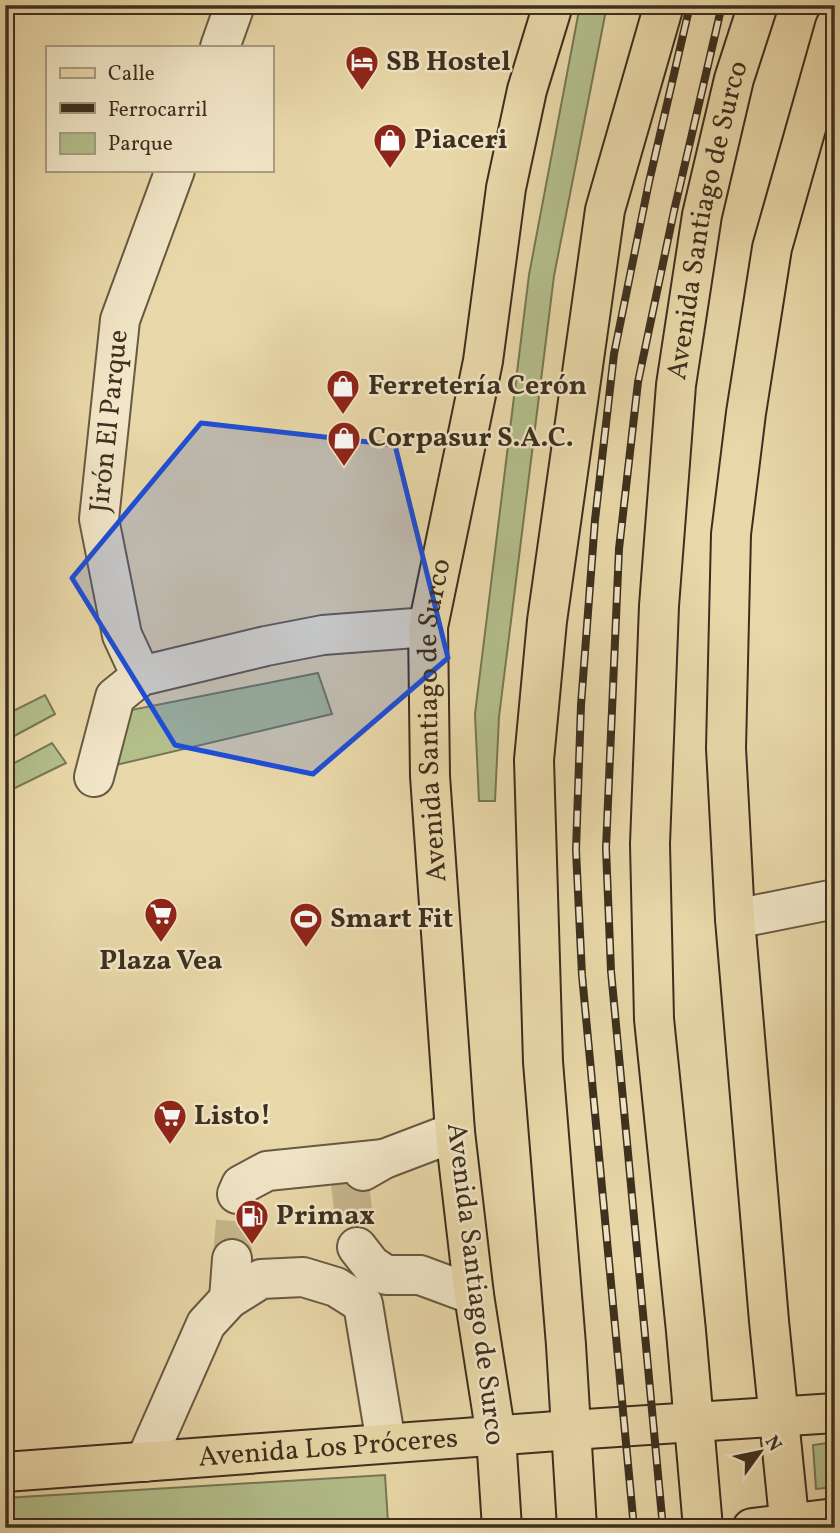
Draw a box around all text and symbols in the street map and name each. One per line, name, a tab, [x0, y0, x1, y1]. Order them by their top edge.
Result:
hotel icon: SB Hostel	[343, 43, 381, 92]
place label: SB Hostel	[386, 43, 511, 82]
legend	[46, 46, 273, 172]
street label: Avenida Santiago de Surco	[658, 55, 758, 383]
text: Calle	[108, 60, 155, 89]
text: Ferrocarril	[108, 96, 208, 125]
shop icon: Piaceri	[371, 121, 409, 170]
place label: Piaceri	[414, 121, 508, 160]
text: Parque	[108, 130, 173, 159]
street label: Jirón El Parque	[80, 328, 138, 514]
shop icon: Ferretería Cerón	[324, 367, 362, 416]
place label: Ferretería Cerón	[368, 367, 587, 406]
shop icon: Corpasur S.A.C.	[325, 419, 363, 468]
place label: Corpasur S.A.C.	[368, 419, 574, 458]
street label: Avenida Santiago de Surco	[409, 555, 461, 883]
supermarket icon: Plaza Vea	[142, 895, 180, 944]
sports icon: Smart Fit	[287, 900, 325, 949]
place label: Smart Fit	[330, 900, 453, 939]
place label: Plaza Vea	[99, 942, 223, 981]
supermarket icon: Listo!	[151, 1097, 189, 1146]
place label: Listo!	[194, 1097, 271, 1136]
street label: Avenida Santiago de Surco	[436, 1121, 514, 1447]
fuel station icon: Primax	[233, 1197, 271, 1246]
place label: Primax	[276, 1197, 375, 1236]
north arrow	[724, 1418, 794, 1488]
street label: Avenida Los Próceres	[197, 1419, 459, 1477]
text: N	[758, 1431, 787, 1457]

